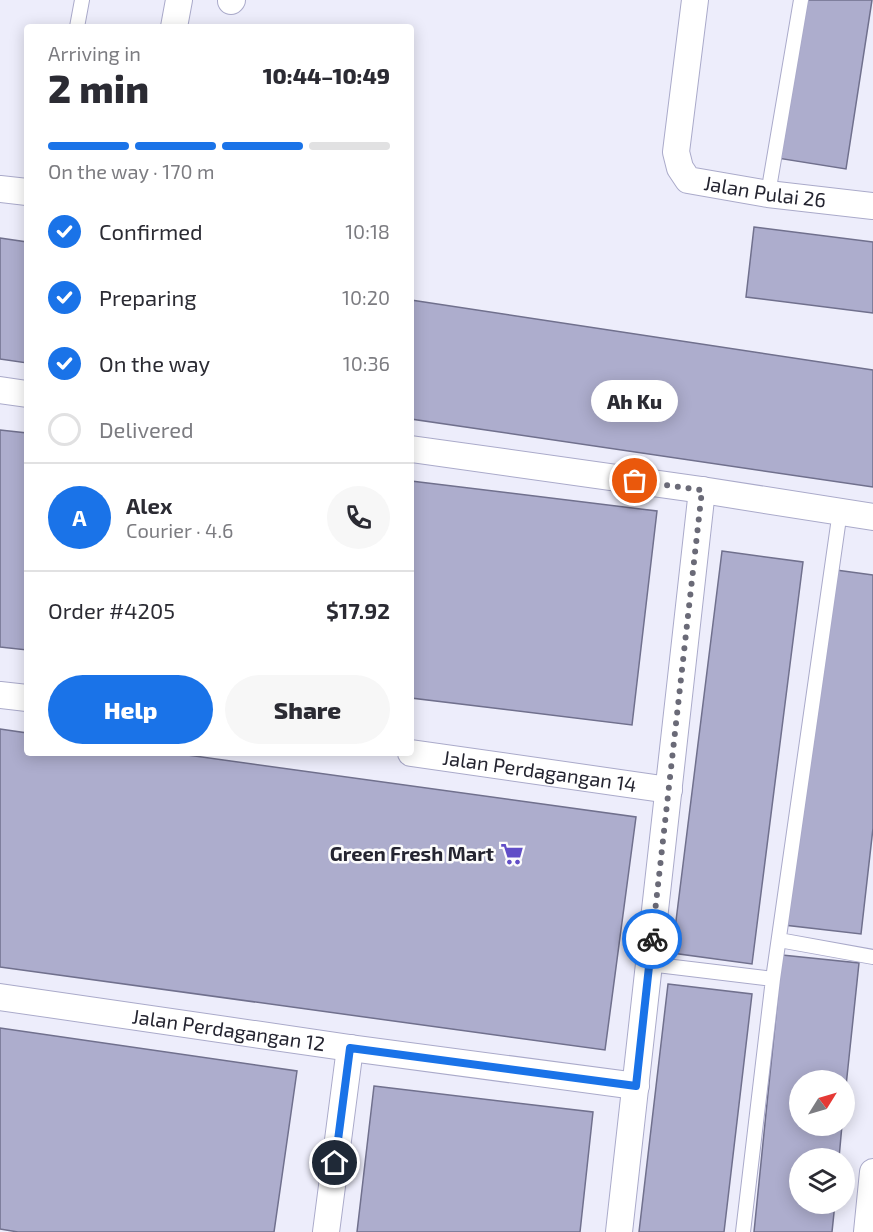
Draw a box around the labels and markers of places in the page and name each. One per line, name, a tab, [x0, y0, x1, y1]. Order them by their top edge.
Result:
callout: Ah Ku	[592, 379, 678, 421]
pin	[609, 455, 660, 506]
place label: Green Fresh Mart	[330, 841, 494, 865]
supermarket icon: Green Fresh Mart	[499, 841, 525, 867]
pin	[309, 1137, 360, 1188]

